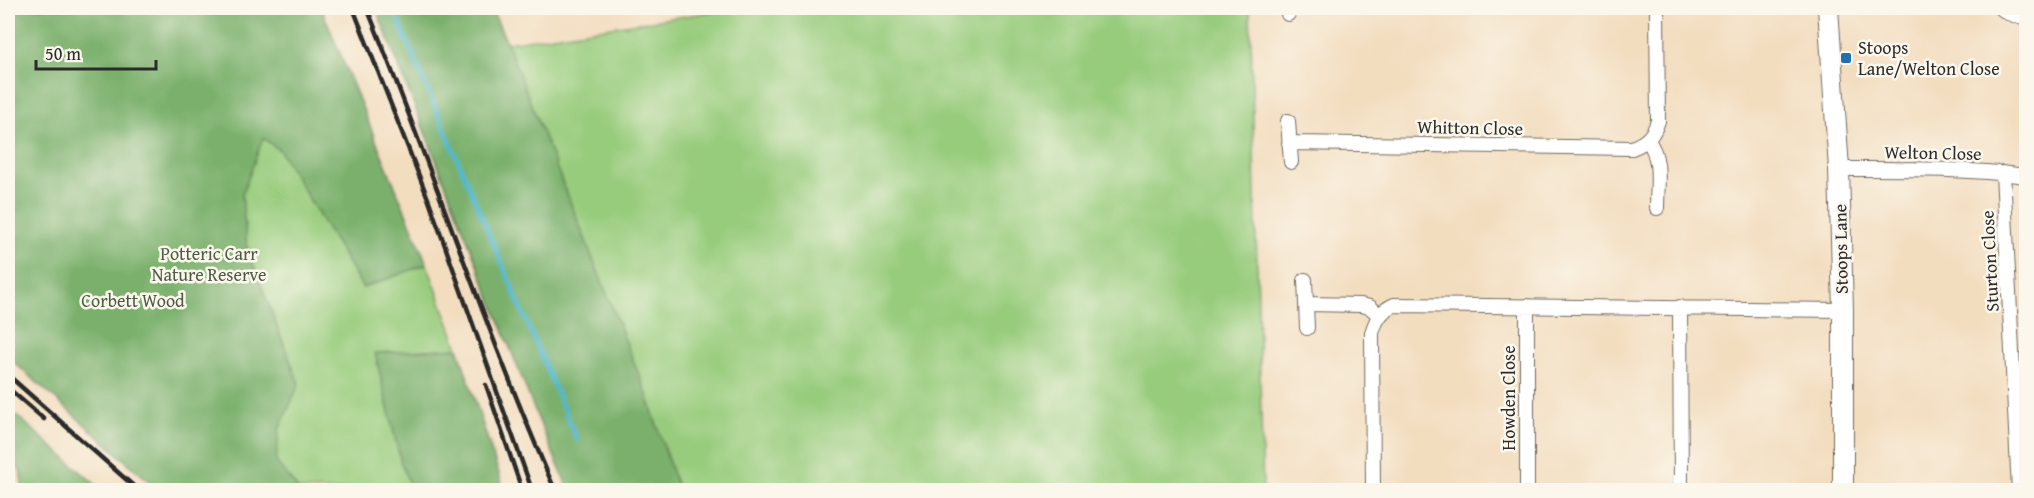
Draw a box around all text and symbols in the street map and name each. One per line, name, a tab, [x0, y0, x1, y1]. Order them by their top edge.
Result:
scale bar	[36, 33, 156, 71]
place label: Stoops Lane/Welton Close	[1858, 34, 2000, 82]
text: 50 m	[45, 40, 81, 67]
marker: Stoops Lane/Welton Close	[1839, 51, 1853, 65]
street label: Whitton Close	[1417, 113, 1523, 142]
street label: Welton Close	[1884, 138, 1982, 167]
street label: Stoops Lane	[1826, 204, 1855, 294]
street label: Sturton Close	[1973, 210, 2006, 312]
park label: Potteric Carr Nature Reserve	[152, 240, 266, 288]
park label: Corbett Wood	[81, 287, 185, 314]
street label: Howden Close	[1495, 345, 1522, 451]

